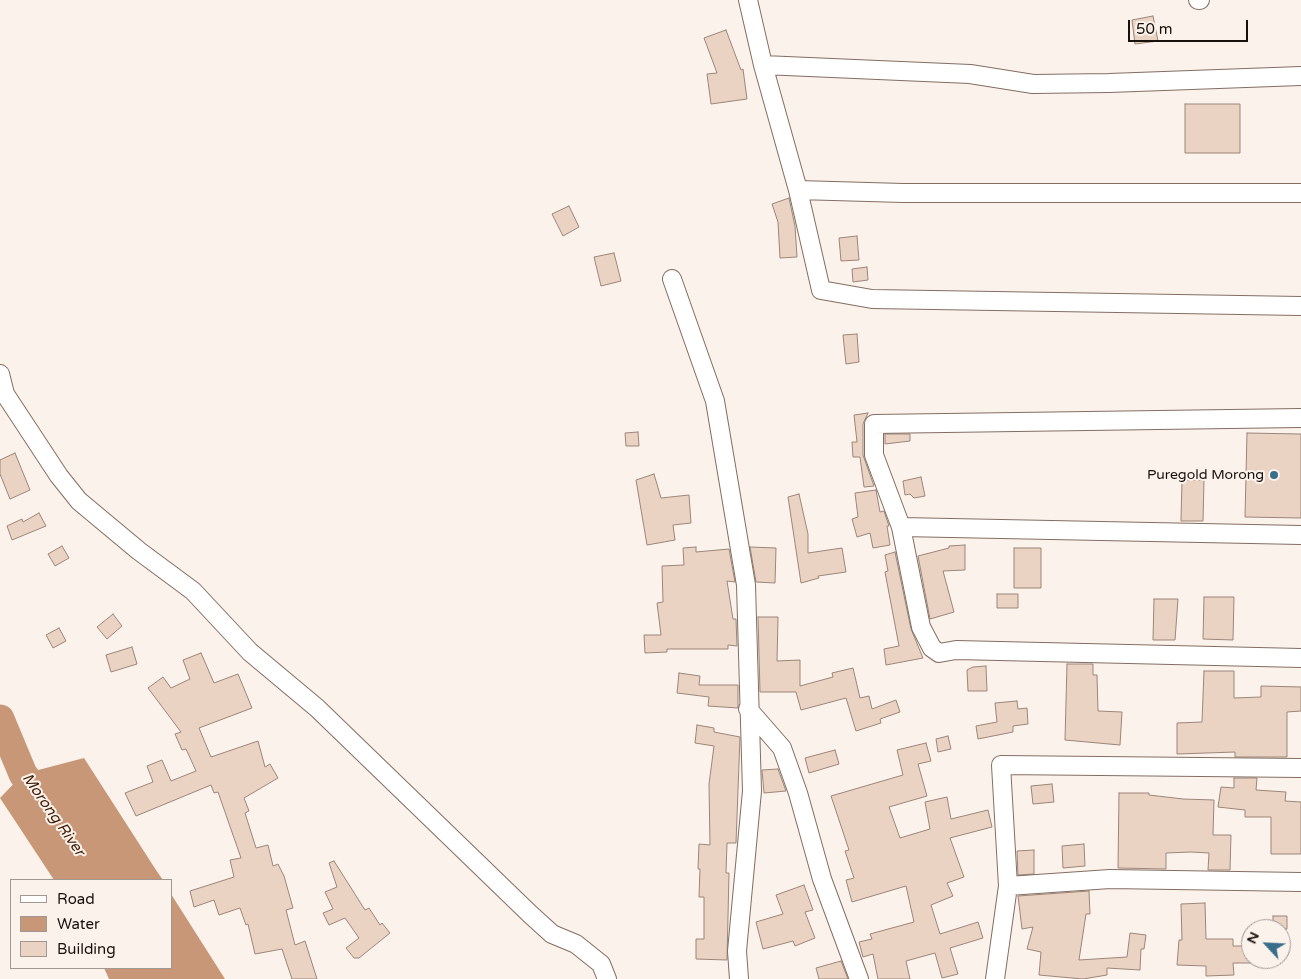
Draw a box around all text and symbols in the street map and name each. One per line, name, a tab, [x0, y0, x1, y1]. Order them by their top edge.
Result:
scale bar	[1131, 10, 1251, 42]
text: 50 m	[1136, 20, 1173, 38]
place label: Puregold Morong	[1147, 467, 1264, 483]
marker: Puregold Morong	[1268, 469, 1280, 481]
water label: Morong River	[18, 770, 88, 860]
legend	[10, 879, 172, 969]
text: Road	[57, 890, 95, 908]
text: Water	[57, 915, 100, 933]
north arrow	[1241, 919, 1291, 969]
text: N	[1243, 929, 1263, 947]
text: Building	[57, 940, 116, 958]

